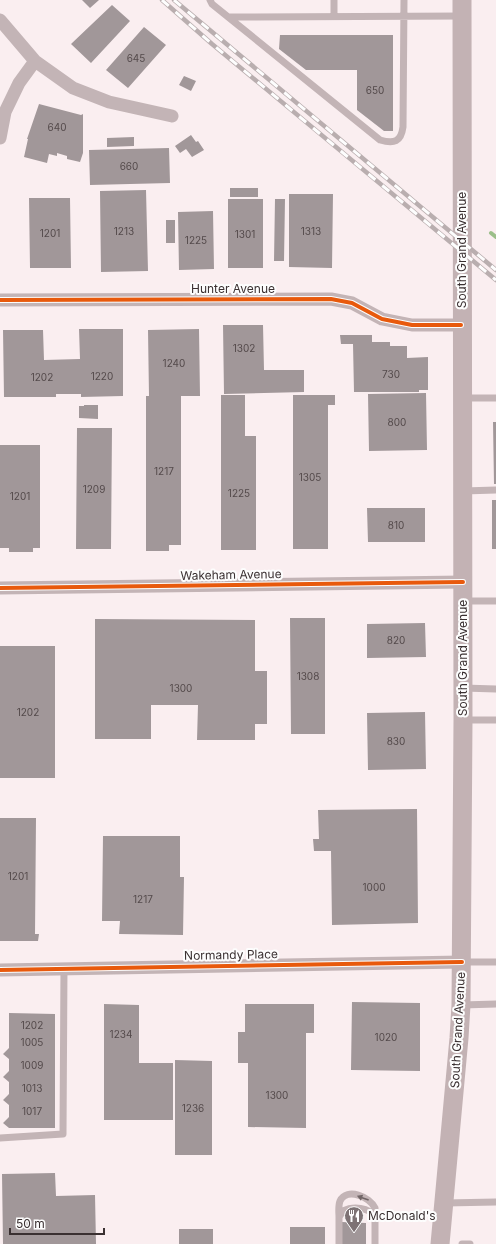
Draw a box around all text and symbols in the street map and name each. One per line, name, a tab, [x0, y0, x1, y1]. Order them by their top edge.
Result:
house number: 645	[127, 52, 145, 64]
house number: 650	[366, 84, 384, 96]
house number: 640	[48, 121, 66, 133]
house number: 660	[120, 160, 138, 172]
street label: South Grand Avenue	[454, 192, 469, 308]
house number: 1213	[114, 225, 134, 237]
house number: 1313	[301, 225, 321, 237]
house number: 1201	[40, 227, 60, 239]
house number: 1301	[235, 228, 255, 240]
house number: 1225	[185, 234, 207, 246]
street label: Hunter Avenue	[191, 281, 275, 296]
house number: 1302	[233, 342, 255, 354]
house number: 1240	[163, 357, 185, 369]
house number: 730	[382, 368, 400, 380]
house number: 1220	[91, 370, 113, 382]
house number: 1202	[31, 371, 53, 383]
house number: 800	[388, 416, 406, 428]
house number: 1217	[154, 465, 174, 477]
house number: 1305	[299, 471, 321, 483]
house number: 1209	[83, 483, 105, 495]
house number: 1225	[228, 487, 250, 499]
house number: 1201	[10, 490, 30, 502]
house number: 810	[388, 519, 404, 531]
street label: Wakeham Avenue	[180, 566, 282, 583]
street label: South Grand Avenue	[455, 600, 470, 716]
house number: 820	[387, 634, 405, 646]
house number: 1308	[297, 670, 319, 682]
house number: 1300	[170, 682, 192, 694]
house number: 1202	[17, 706, 39, 718]
house number: 830	[387, 735, 405, 747]
house number: 1201	[8, 870, 28, 882]
house number: 1000	[363, 881, 386, 893]
house number: 1217	[133, 893, 153, 905]
street label: Normandy Place	[184, 946, 278, 963]
street label: South Grand Avenue	[447, 971, 468, 1089]
house number: 1202	[21, 1019, 43, 1031]
house number: 1234	[110, 1028, 132, 1040]
house number: 1020	[375, 1031, 397, 1043]
house number: 1005	[21, 1036, 43, 1048]
house number: 1009	[21, 1059, 43, 1071]
house number: 1013	[22, 1082, 42, 1094]
house number: 1300	[266, 1089, 288, 1101]
house number: 1236	[182, 1102, 204, 1114]
house number: 1017	[22, 1105, 42, 1117]
one-way arrow	[356, 1194, 368, 1200]
restaurant icon: McDonald's	[343, 1205, 365, 1233]
place label: McDonald's	[368, 1208, 436, 1223]
scale bar	[10, 1210, 104, 1236]
text: 50 m	[16, 1216, 45, 1231]

